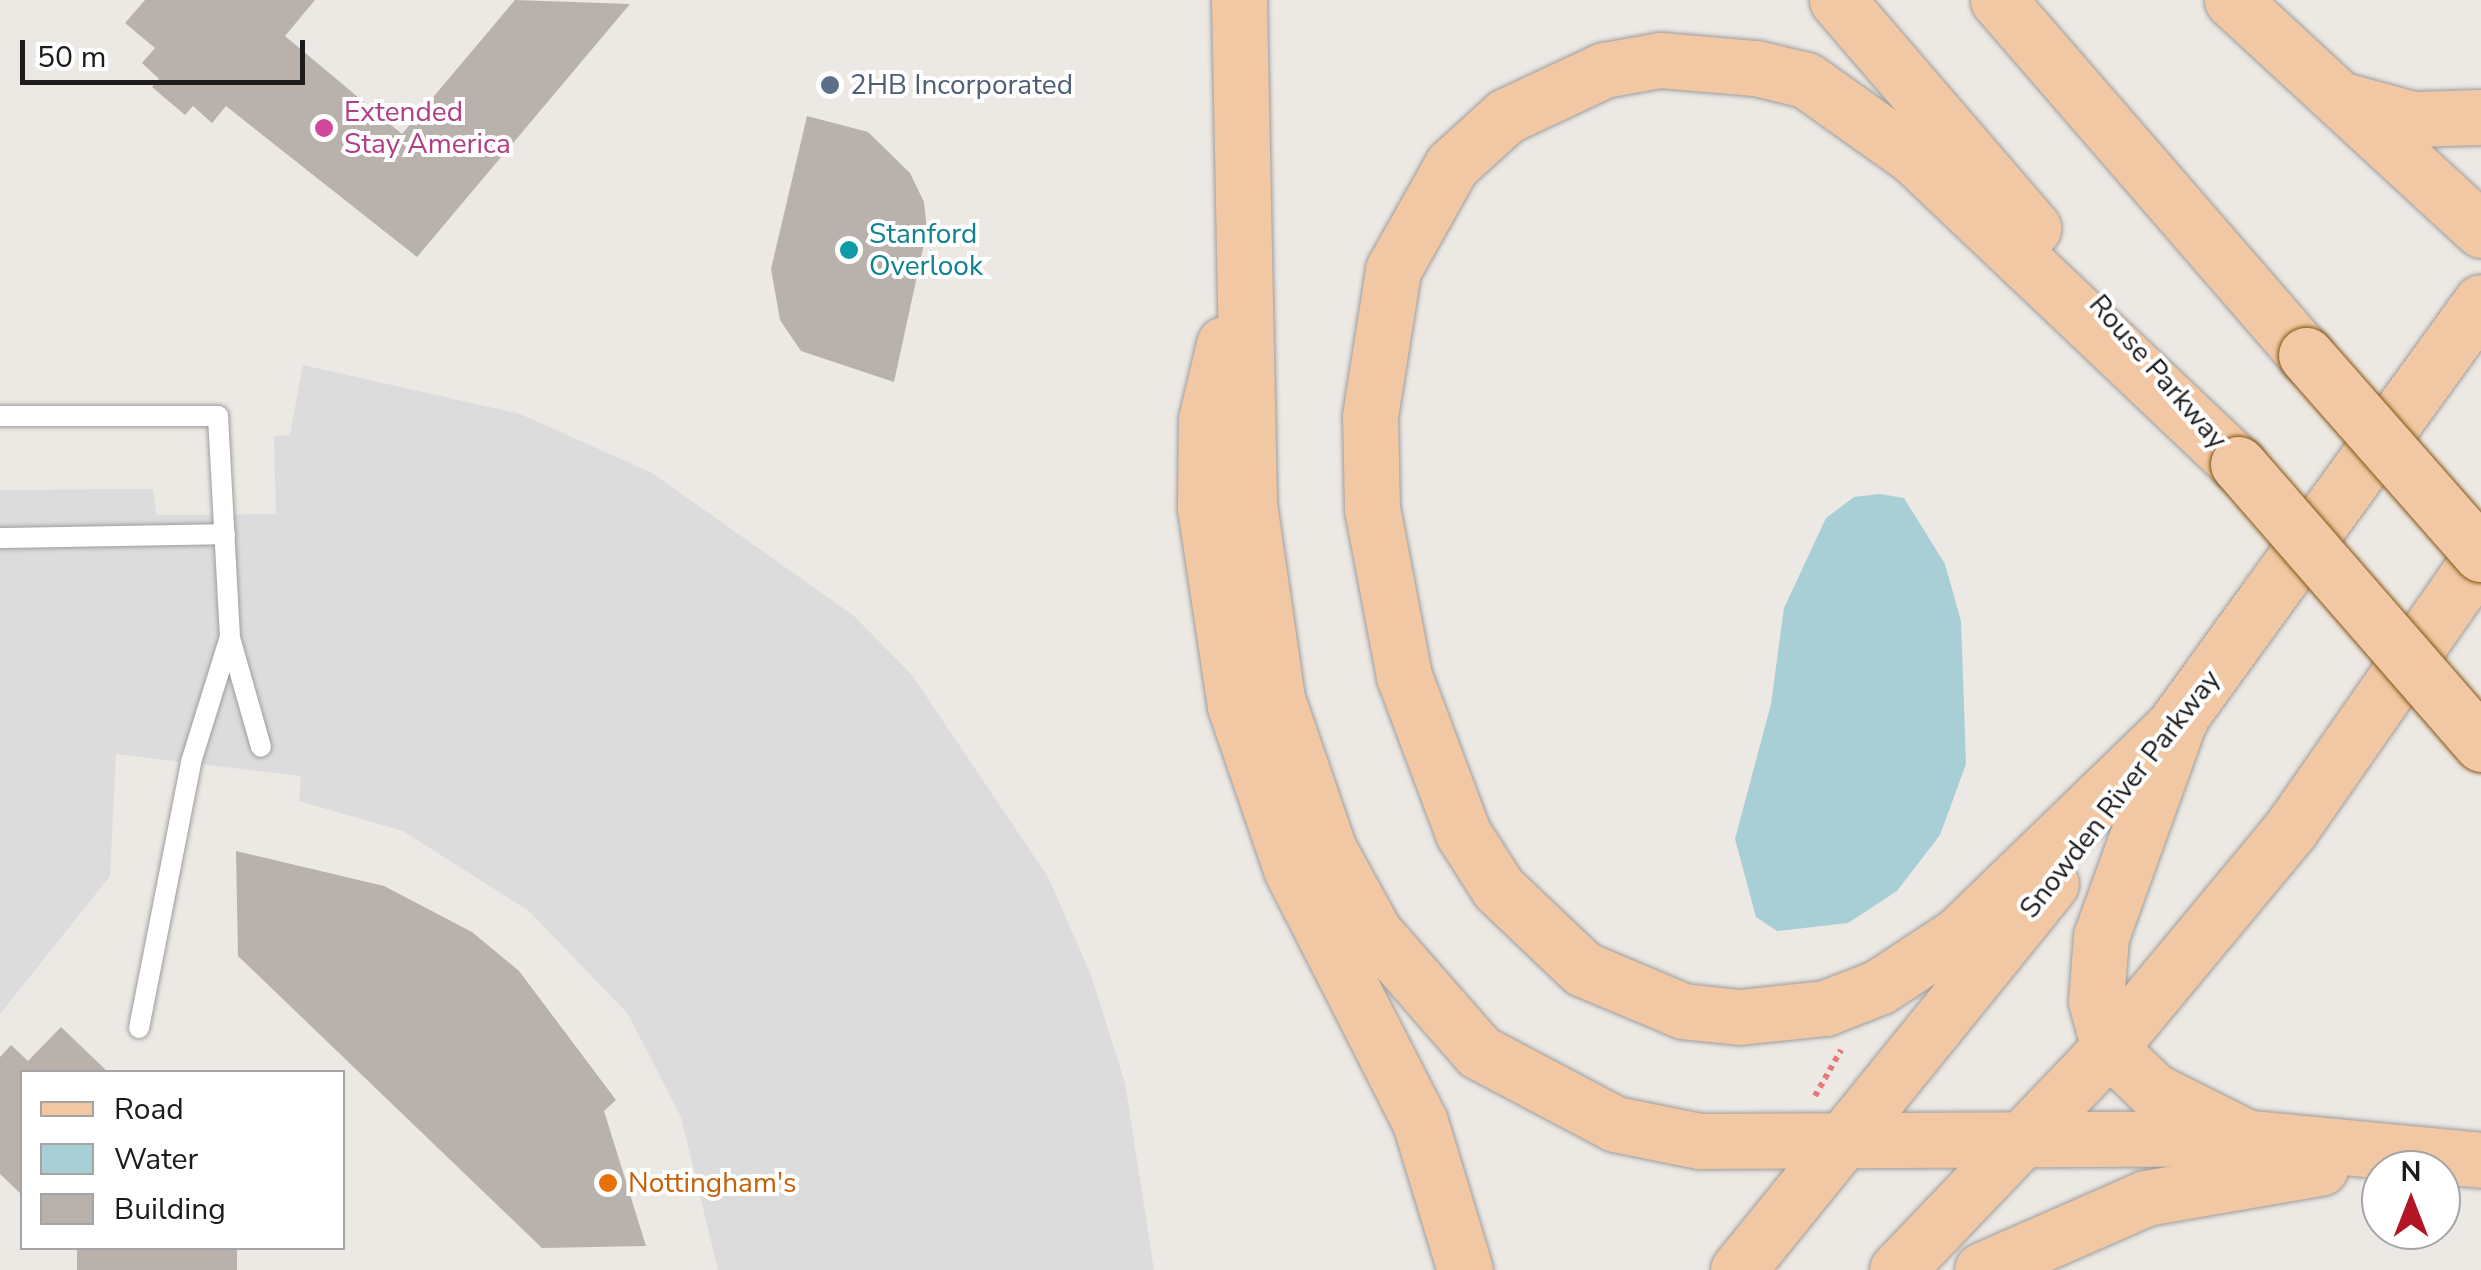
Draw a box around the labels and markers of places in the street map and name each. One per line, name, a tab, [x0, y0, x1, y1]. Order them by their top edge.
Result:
place label: 2HB Incorporated	[850, 68, 1073, 102]
marker: 2HB Incorporated	[819, 74, 841, 96]
place label: Extended Stay America	[344, 95, 511, 161]
marker: Extended Stay America	[313, 117, 335, 139]
place label: Stanford Overlook	[869, 217, 983, 283]
marker: Stanford Overlook	[838, 239, 860, 261]
place label: Nottingham's	[628, 1166, 797, 1200]
marker: Nottingham's	[597, 1172, 619, 1194]

